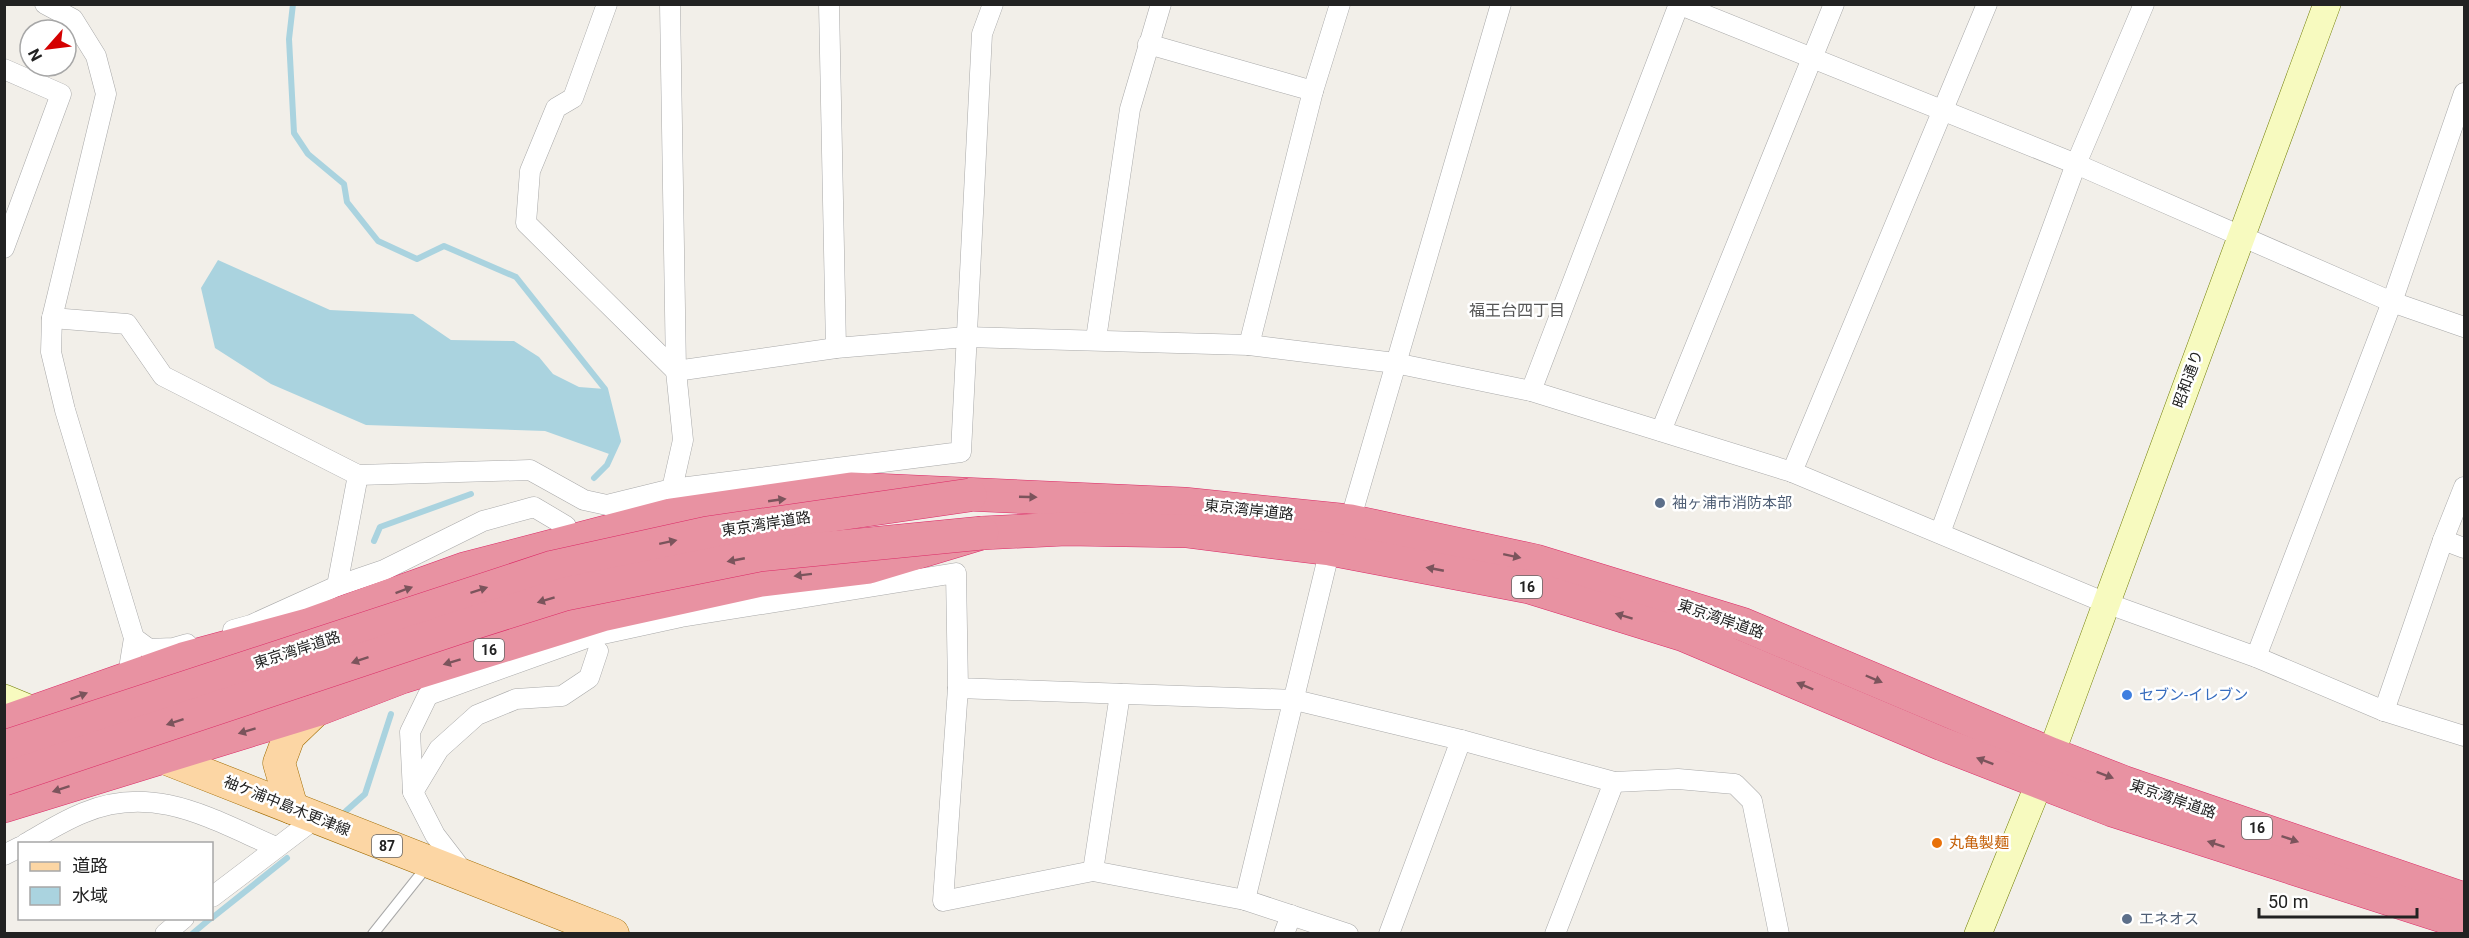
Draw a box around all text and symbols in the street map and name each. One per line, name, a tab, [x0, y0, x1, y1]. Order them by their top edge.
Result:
north arrow	[18, 18, 78, 78]
text: N	[24, 45, 46, 64]
district label: 福王台四丁目	[1469, 301, 1565, 320]
street label: 昭和通り	[2169, 348, 2207, 410]
one-way arrow	[1019, 493, 1038, 502]
place label: 袖ヶ浦市消防本部	[1672, 494, 1792, 512]
one-way arrow	[767, 495, 786, 504]
street label: 東京湾岸道路	[1203, 496, 1295, 524]
marker: 袖ヶ浦市消防本部	[1653, 496, 1667, 510]
street label: 東京湾岸道路	[720, 508, 812, 540]
one-way arrow	[658, 537, 677, 546]
one-way arrow	[1503, 552, 1522, 561]
one-way arrow	[727, 555, 746, 565]
one-way arrow	[1425, 564, 1444, 573]
one-way arrow	[794, 570, 813, 580]
road number: 16	[1512, 576, 1542, 598]
one-way arrow	[396, 585, 414, 595]
one-way arrow	[470, 585, 488, 595]
one-way arrow	[537, 596, 555, 605]
street label: 東京湾岸道路	[1676, 596, 1766, 642]
one-way arrow	[1614, 611, 1632, 620]
street label: 東京湾岸道路	[251, 628, 343, 672]
road number: 16	[474, 639, 504, 661]
one-way arrow	[351, 656, 369, 666]
one-way arrow	[443, 658, 461, 667]
one-way arrow	[1865, 675, 1882, 684]
one-way arrow	[1796, 681, 1814, 691]
place label: セブン-イレブン	[2139, 686, 2248, 704]
marker: セブン-イレブン	[2120, 688, 2134, 702]
one-way arrow	[71, 691, 89, 701]
one-way arrow	[166, 718, 184, 728]
one-way arrow	[238, 727, 256, 736]
one-way arrow	[1976, 756, 1994, 766]
one-way arrow	[2096, 771, 2114, 780]
street label: 袖ケ浦中島木更津線	[221, 772, 353, 840]
street label: 東京湾岸道路	[2128, 776, 2218, 822]
one-way arrow	[52, 785, 70, 794]
road number: 16	[2242, 817, 2272, 839]
place label: 丸亀製麺	[1949, 834, 2009, 852]
one-way arrow	[2281, 834, 2299, 844]
road number: 87	[372, 835, 402, 857]
marker: 丸亀製麺	[1930, 836, 1944, 850]
one-way arrow	[2207, 838, 2225, 848]
legend	[18, 842, 213, 920]
text: 道路	[72, 855, 108, 876]
scale bar	[2259, 881, 2416, 919]
text: 水域	[72, 885, 108, 906]
text: 50 m	[2268, 891, 2308, 912]
place label: エネオス	[2139, 910, 2199, 928]
marker: エネオス	[2120, 912, 2134, 926]

